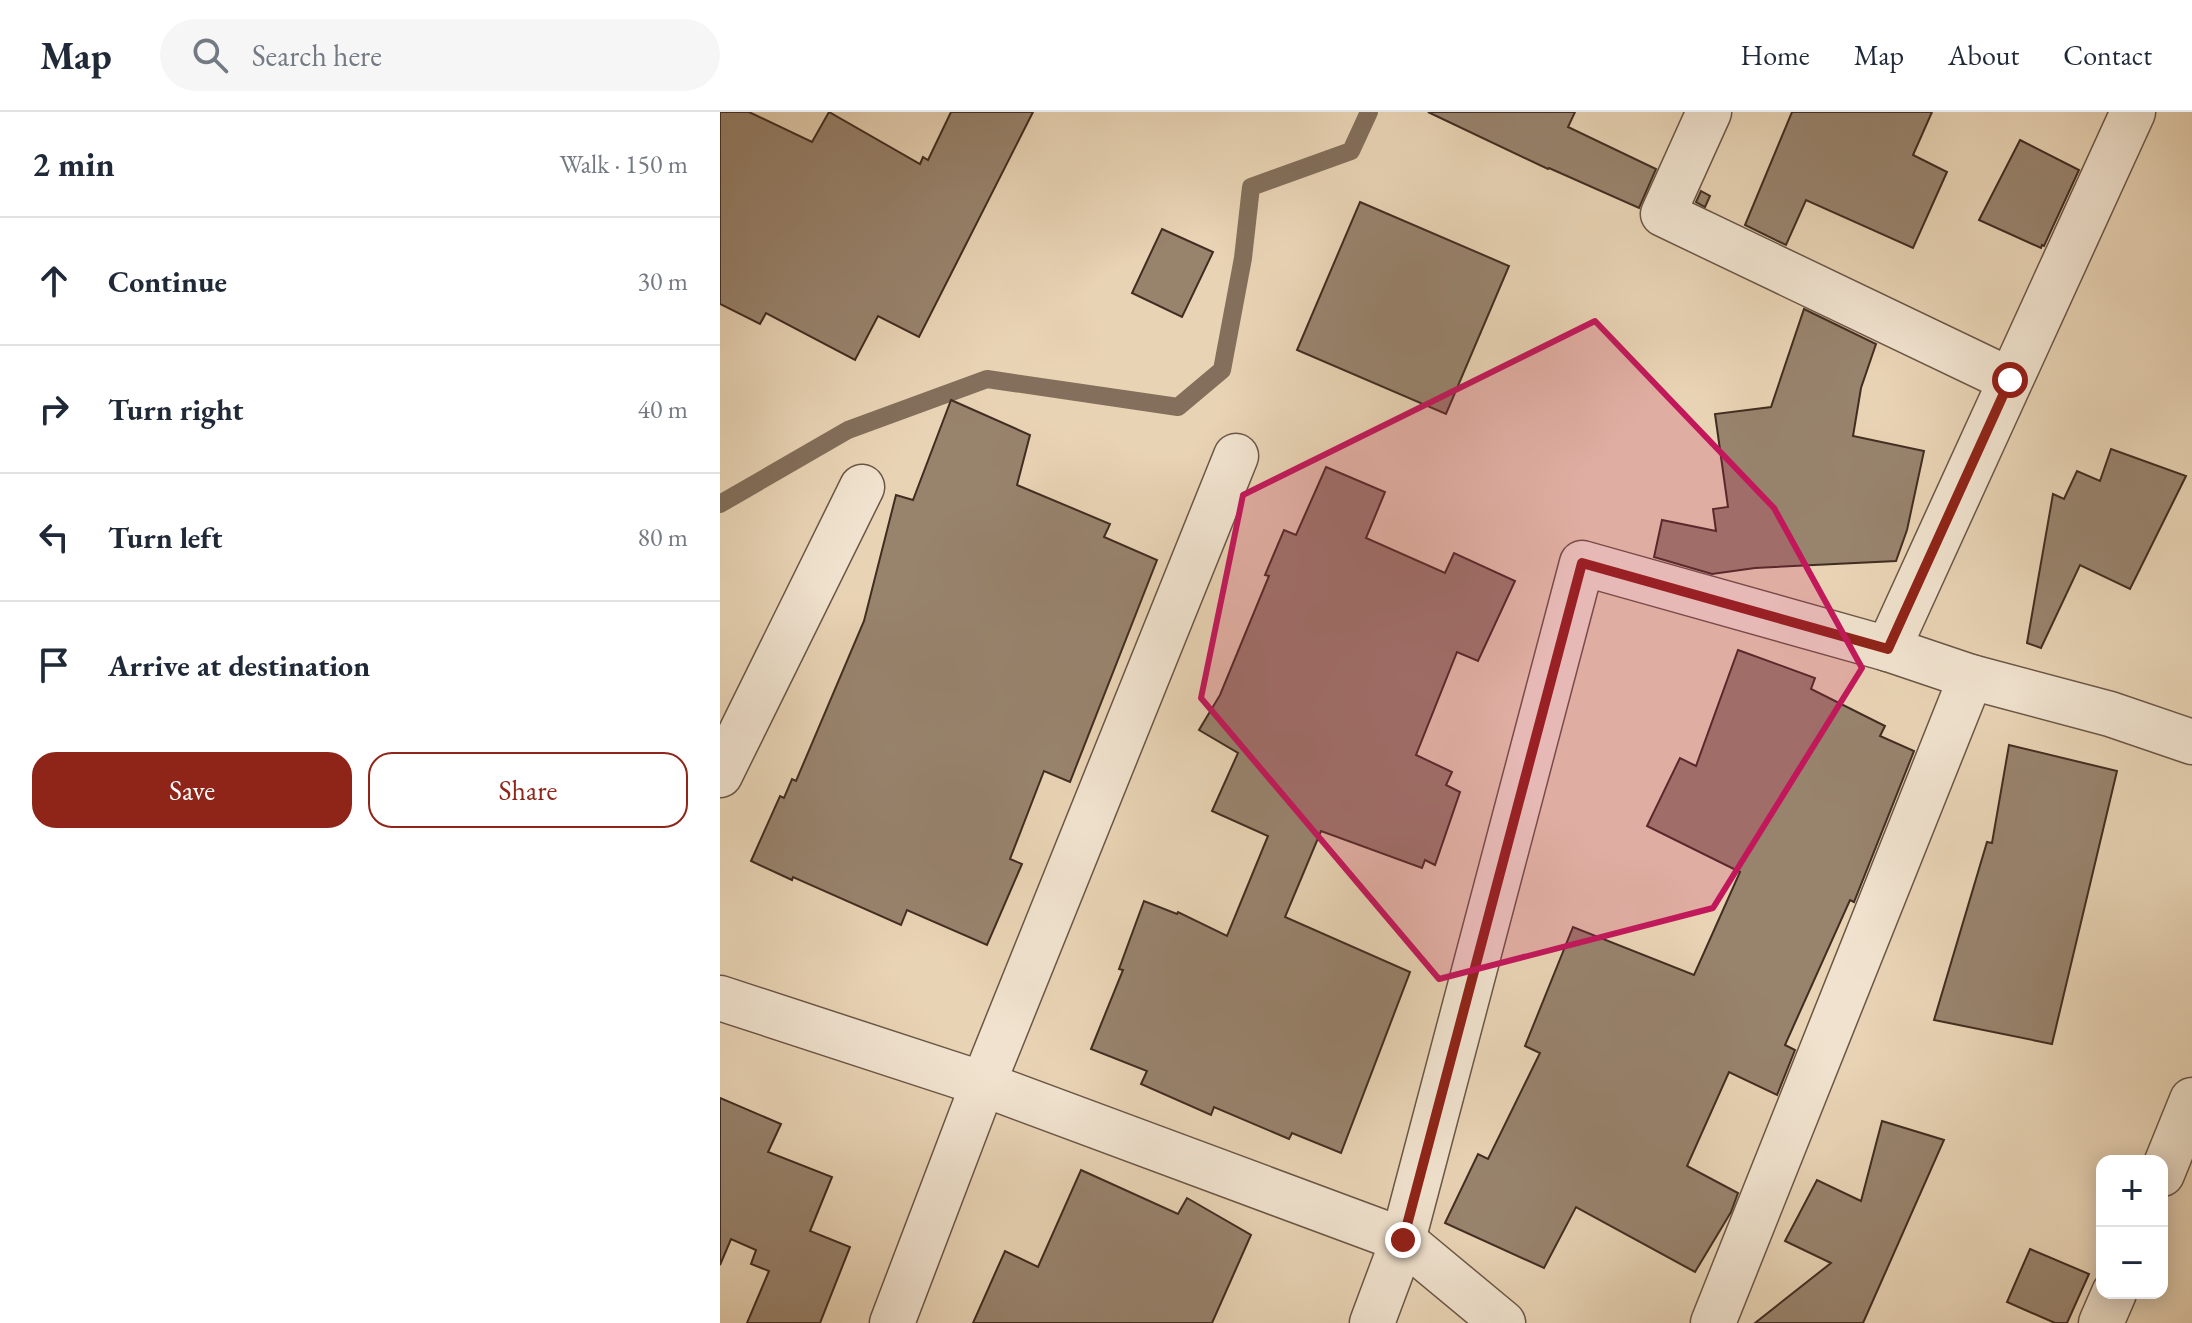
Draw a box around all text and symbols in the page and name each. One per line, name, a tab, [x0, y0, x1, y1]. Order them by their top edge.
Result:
search box	[160, 19, 720, 91]
text: Map	[40, 31, 112, 80]
icon: search	[188, 33, 232, 77]
text: Search here	[252, 36, 382, 75]
text: Home	[1740, 37, 1810, 73]
text: Map	[1854, 37, 1904, 73]
text: About	[1948, 37, 2019, 73]
text: Contact	[2063, 37, 2152, 73]
text: 2 min	[32, 142, 115, 186]
text: Walk · 150 m	[560, 147, 688, 181]
icon: ahead	[32, 259, 76, 303]
text: Continue	[108, 262, 227, 301]
text: 30 m	[638, 264, 688, 298]
route start	[1992, 362, 2028, 398]
icon: right	[32, 387, 76, 431]
text: Turn right	[108, 390, 244, 429]
text: 40 m	[638, 392, 688, 426]
icon: left	[32, 515, 76, 559]
text: Turn left	[108, 518, 222, 557]
text: 80 m	[638, 520, 688, 554]
icon: arrive	[32, 643, 76, 687]
text: Arrive at destination	[108, 646, 370, 685]
button: Save	[32, 752, 352, 828]
button: Share	[368, 752, 688, 828]
map controls	[2096, 1155, 2168, 1299]
button: +	[2096, 1155, 2168, 1227]
route end	[1385, 1222, 1421, 1258]
button: −	[2096, 1227, 2168, 1299]

